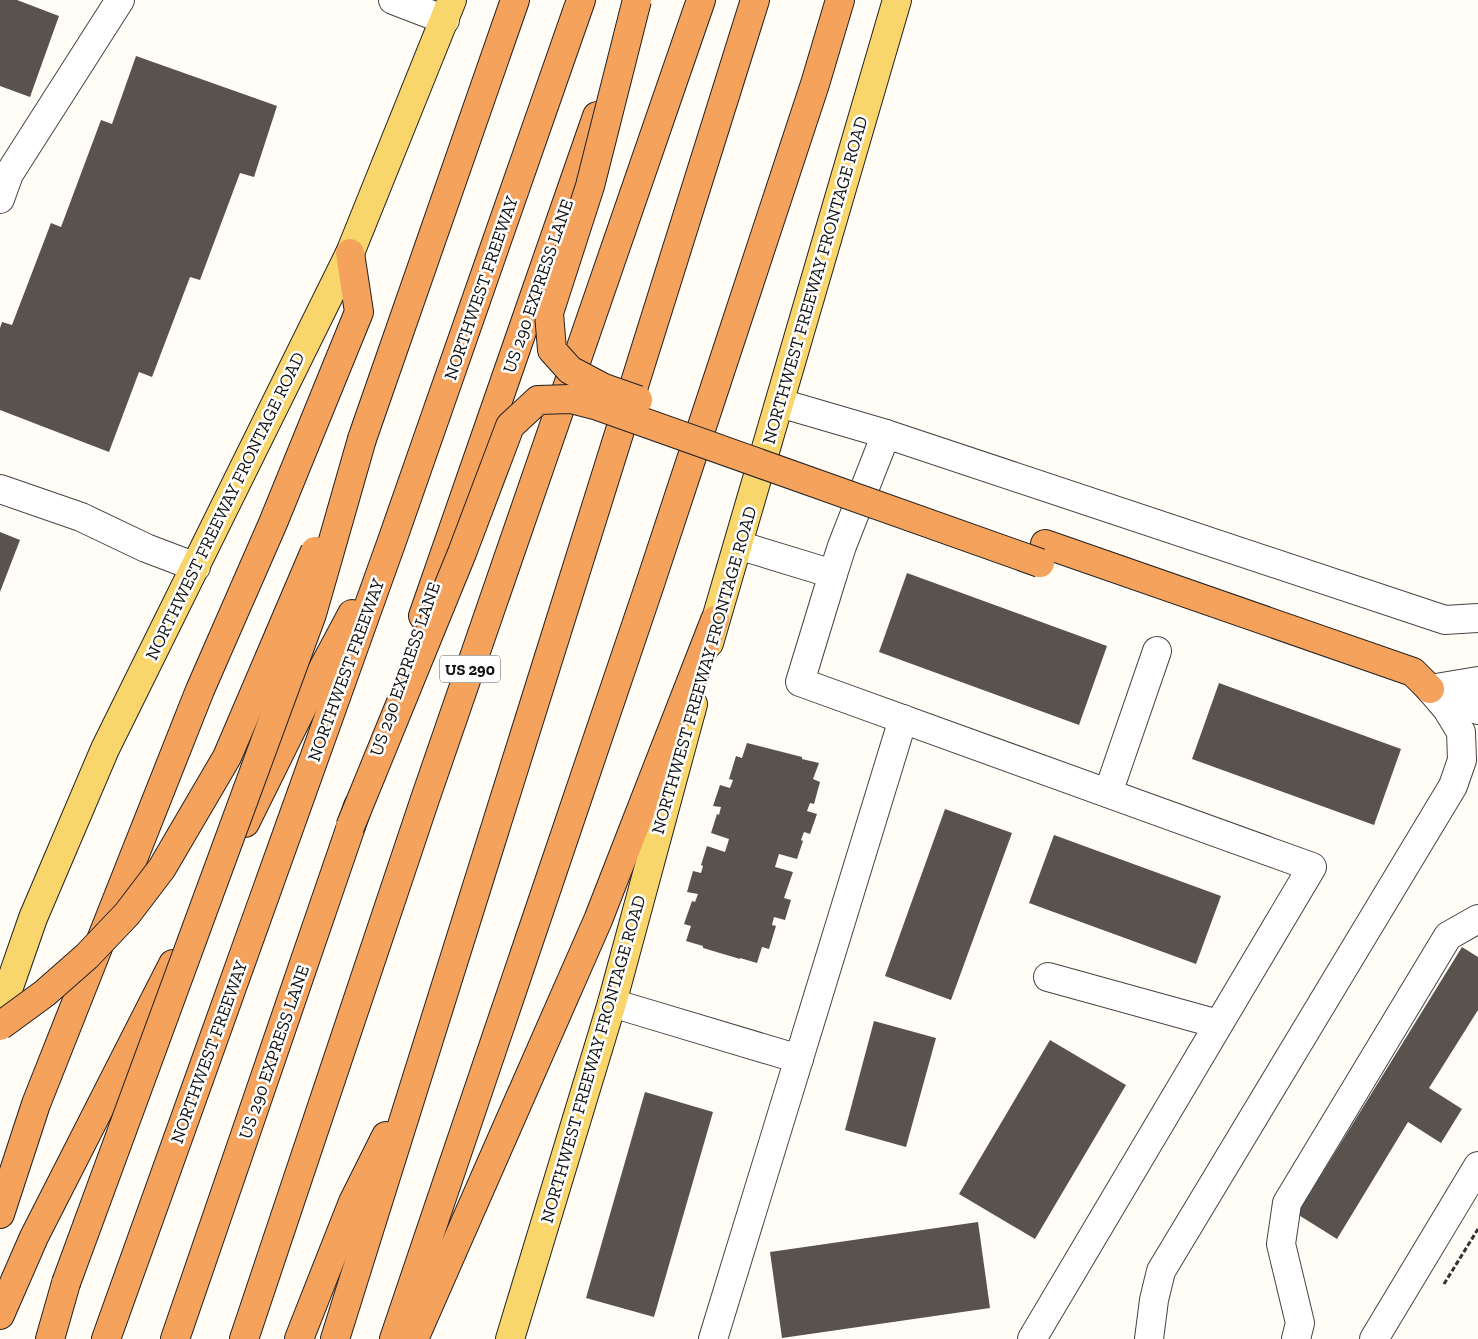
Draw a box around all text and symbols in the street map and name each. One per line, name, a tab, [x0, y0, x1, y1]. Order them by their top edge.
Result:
street label: NORTHWEST FREEWAY FRONTAGE ROAD	[758, 113, 872, 447]
street label: NORTHWEST FREEWAY	[439, 193, 523, 383]
street label: US 290 EXPRESS LANE	[498, 196, 578, 376]
street label: NORTHWEST FREEWAY FRONTAGE ROAD	[141, 348, 309, 664]
street label: NORTHWEST FREEWAY FRONTAGE ROAD	[647, 503, 761, 837]
street label: NORTHWEST FREEWAY	[303, 576, 389, 764]
street label: US 290 EXPRESS LANE	[365, 579, 445, 759]
road number: US 290	[440, 656, 500, 682]
street label: NORTHWEST FREEWAY FRONTAGE ROAD	[536, 892, 650, 1226]
street label: NORTHWEST FREEWAY	[166, 958, 252, 1146]
street label: US 290 EXPRESS LANE	[234, 962, 314, 1142]

